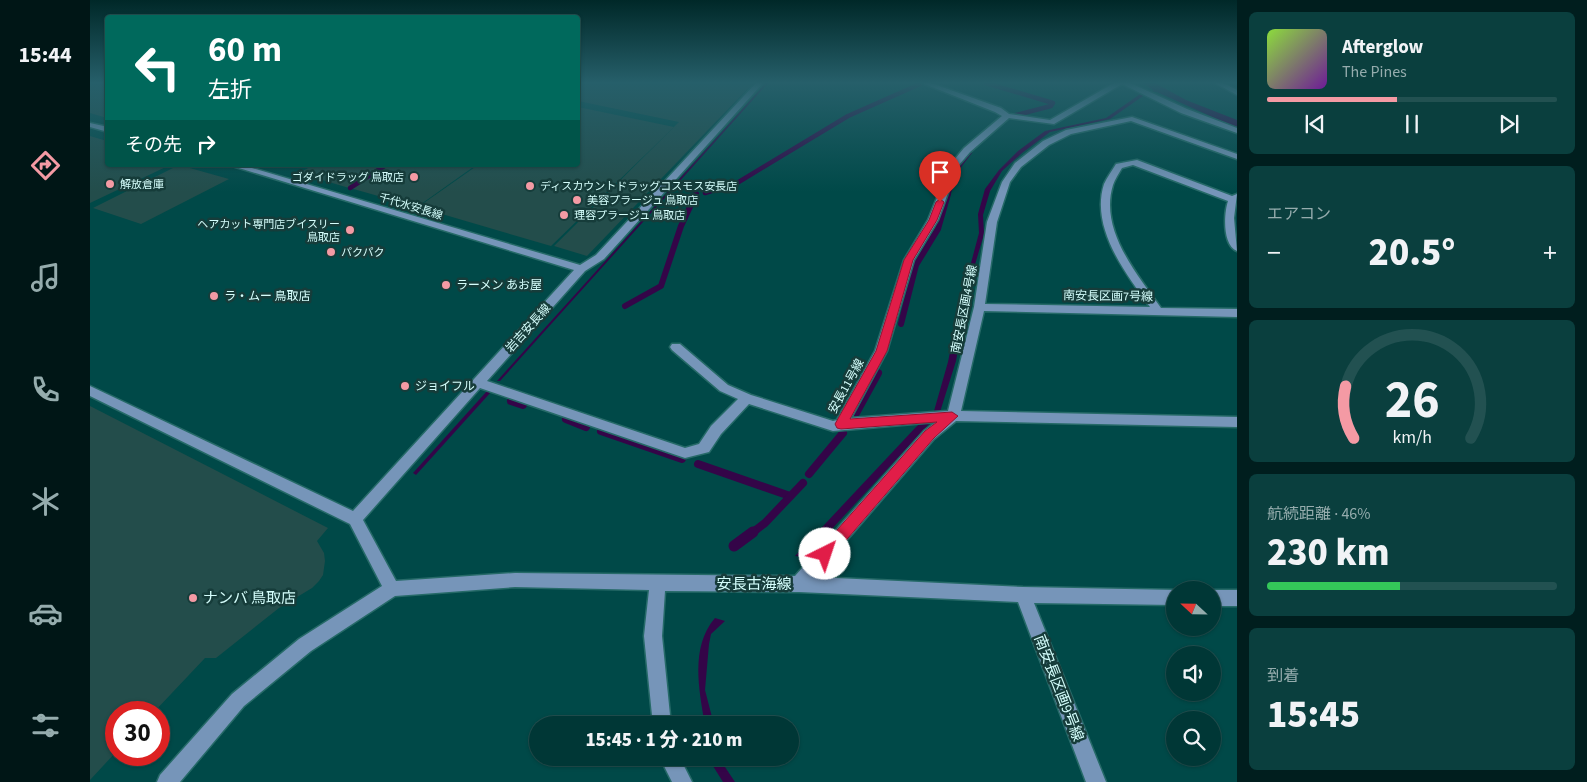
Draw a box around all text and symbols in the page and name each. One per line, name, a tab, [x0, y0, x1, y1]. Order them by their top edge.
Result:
text: 60 m	[208, 25, 282, 75]
text: Afterglow	[1342, 34, 1423, 61]
icon: left	[125, 35, 190, 100]
text: 15:44	[18, 39, 72, 71]
text: The Pines	[1342, 61, 1407, 83]
text: 左折	[208, 74, 252, 106]
icon: previous	[1301, 110, 1329, 138]
icon: pause	[1398, 110, 1426, 138]
icon: next	[1495, 110, 1523, 138]
icon: right	[192, 130, 220, 158]
text: その先	[125, 132, 182, 159]
icon: directions	[28, 148, 63, 183]
pin	[919, 151, 961, 202]
icon: arrive	[926, 158, 954, 186]
place label: ゴダイドラッグ 鳥取店	[292, 170, 404, 185]
marker: ゴダイドラッグ 鳥取店	[408, 171, 420, 183]
place label: 解放倉庫	[120, 177, 164, 192]
marker: 解放倉庫	[104, 178, 116, 190]
place label: ディスカウントドラッグコスモス安長店	[540, 179, 737, 194]
marker: ディスカウントドラッグコスモス安長店	[524, 180, 536, 192]
street label: 千代水安長線	[377, 190, 445, 223]
place label: 美容プラージュ 鳥取店	[587, 193, 698, 208]
marker: 美容プラージュ 鳥取店	[571, 194, 583, 206]
text: エアコン	[1267, 203, 1331, 225]
place label: 理容プラージュ 鳥取店	[574, 208, 685, 223]
marker: 理容プラージュ 鳥取店	[558, 209, 570, 221]
place label: ヘアカット専門店ブイスリー 鳥取店	[197, 217, 340, 245]
marker: ヘアカット専門店ブイスリー 鳥取店	[344, 224, 356, 236]
text: 20.5°	[1369, 226, 1455, 280]
text: −	[1267, 233, 1281, 273]
text: +	[1543, 233, 1557, 273]
place label: パクパク	[341, 245, 384, 260]
marker: パクパク	[325, 246, 337, 258]
icon: music	[28, 260, 63, 295]
street label: 南安長区画4号線	[948, 263, 981, 355]
place label: ラーメン あお屋	[456, 277, 542, 294]
marker: ラーメン あお屋	[440, 279, 452, 291]
street label: 南安長区画7号線	[1063, 287, 1153, 306]
place label: ラ・ムー 鳥取店	[224, 288, 310, 305]
marker: ラ・ムー 鳥取店	[208, 290, 220, 302]
street label: 岩吉安長線	[502, 300, 555, 356]
street label: 安長11号線	[824, 356, 868, 417]
text: 26	[1385, 364, 1439, 438]
icon: phone	[28, 372, 63, 407]
place label: ジョイフル	[415, 378, 475, 395]
marker: ジョイフル	[399, 380, 411, 392]
text: km/h	[1392, 425, 1432, 450]
icon: climate	[28, 484, 63, 519]
text: 航続距離 · 46%	[1267, 503, 1370, 525]
text: 230 km	[1267, 526, 1389, 580]
position arrow	[798, 527, 850, 579]
street label: 安長古海線	[716, 574, 792, 595]
north arrow	[1166, 581, 1221, 636]
map controls	[1166, 581, 1221, 766]
place label: ナンバ 鳥取店	[203, 588, 296, 609]
marker: ナンバ 鳥取店	[187, 592, 199, 604]
icon: car	[28, 596, 63, 631]
street label: 南安長区画9号線	[1029, 632, 1088, 744]
button: sound	[1166, 646, 1221, 701]
text: 到着	[1267, 665, 1299, 687]
text: 15:45	[1267, 688, 1360, 742]
speed limit sign: 30	[105, 701, 170, 766]
icon: filters	[28, 708, 63, 743]
button: search	[1166, 711, 1221, 766]
text: 15:45 · 1 分 · 210 m	[585, 727, 743, 754]

